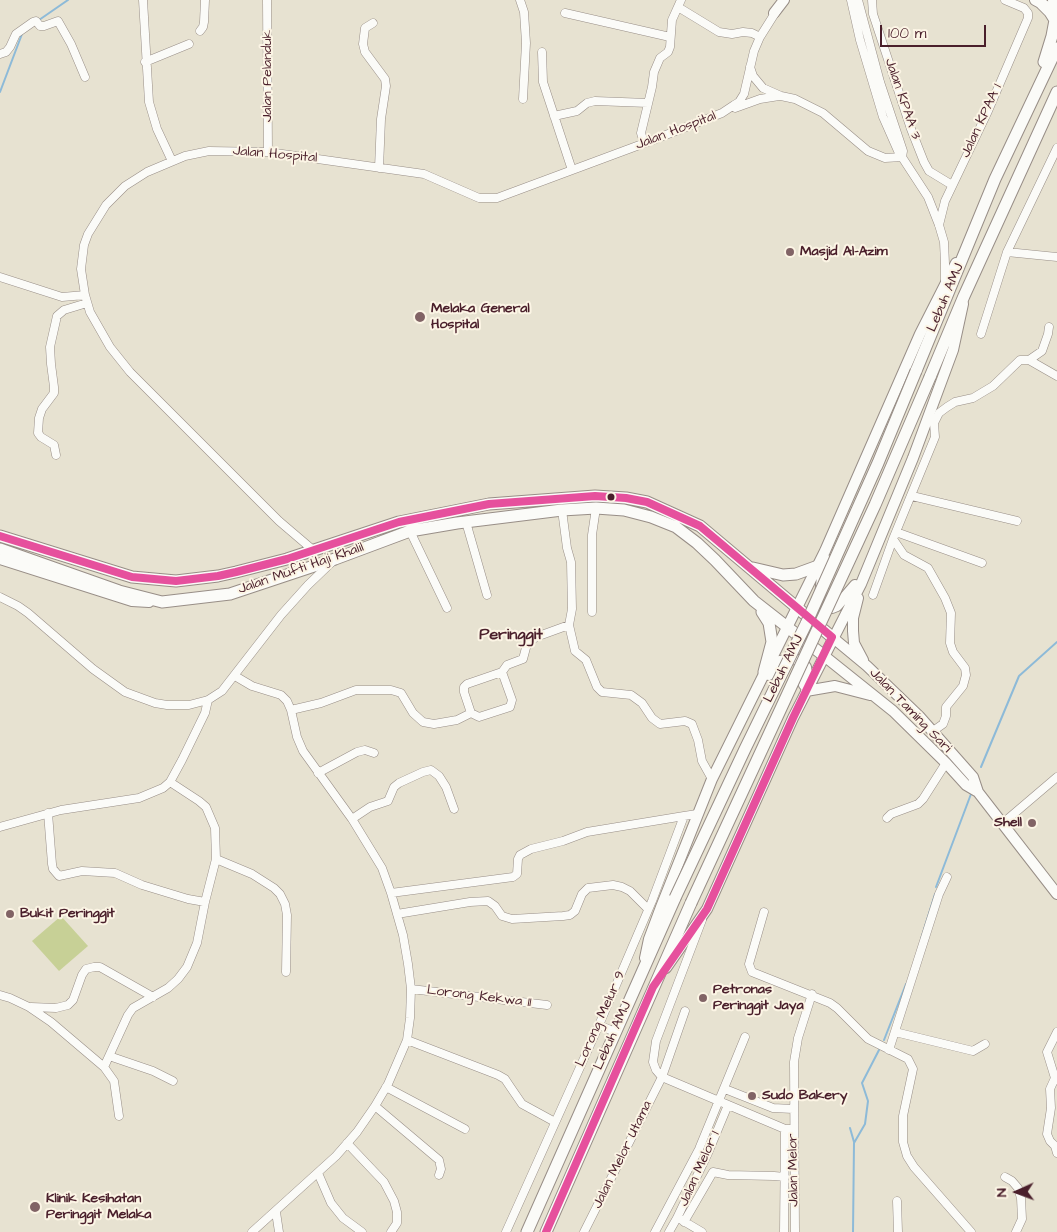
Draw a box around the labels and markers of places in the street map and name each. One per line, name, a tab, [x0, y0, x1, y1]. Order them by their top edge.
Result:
place label: Masjid Al-Azim	[800, 244, 888, 260]
marker: Masjid Al-Azim	[784, 246, 796, 258]
place label: Melaka General Hospital	[431, 301, 530, 334]
marker: Melaka General Hospital	[413, 310, 427, 324]
unlabelled marker	[606, 492, 616, 502]
place label: Shell	[994, 815, 1022, 831]
marker: Shell	[1026, 817, 1038, 829]
place label: Bukit Peringgit	[20, 906, 115, 922]
marker: Bukit Peringgit	[4, 908, 16, 920]
place label: Petronas Peringgit Jaya	[713, 982, 804, 1014]
marker: Petronas Peringgit Jaya	[697, 992, 709, 1004]
place label: Sudo Bakery	[762, 1088, 847, 1104]
marker: Sudo Bakery	[746, 1090, 758, 1102]
place label: Klinik Kesihatan Peringgit Melaka	[46, 1191, 151, 1224]
marker: Klinik Kesihatan Peringgit Melaka	[28, 1200, 42, 1214]

